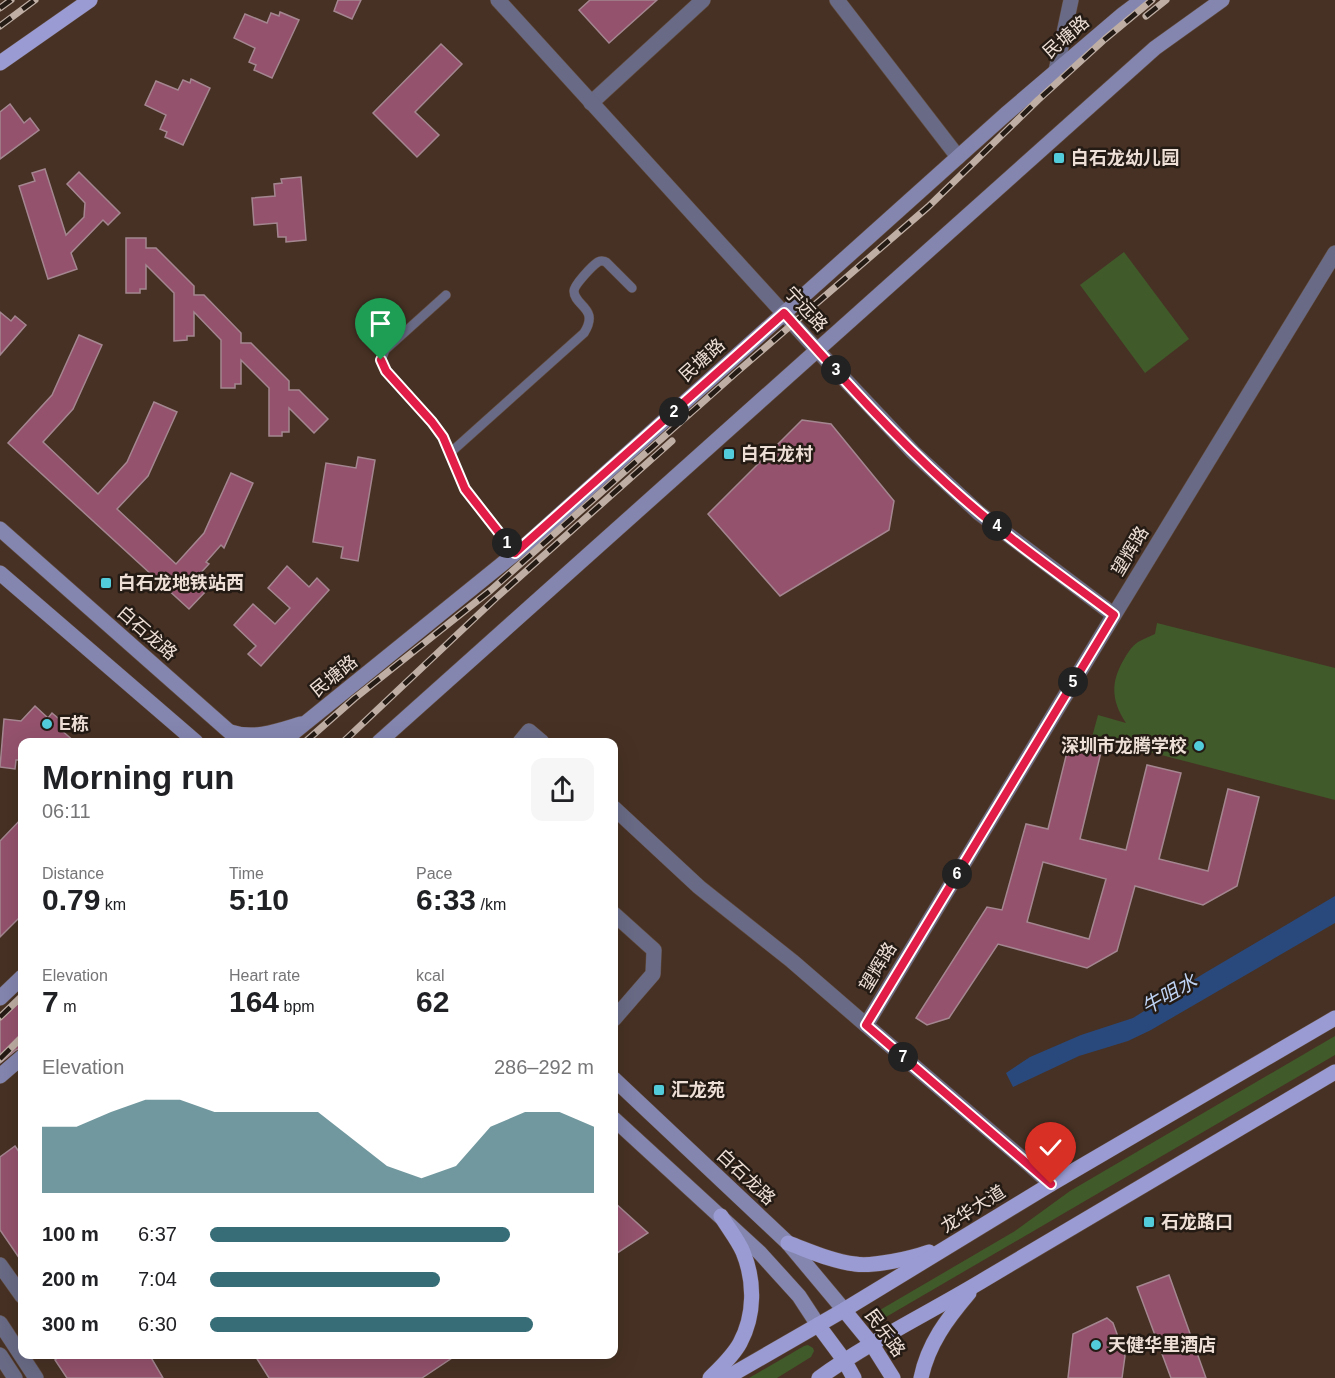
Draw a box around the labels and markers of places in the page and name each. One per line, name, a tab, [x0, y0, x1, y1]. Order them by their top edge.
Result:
place label: 白石龙幼儿园	[1071, 148, 1179, 168]
marker: 白石龙幼儿园	[1052, 151, 1066, 165]
pin	[355, 298, 406, 360]
pin: 3	[821, 355, 851, 385]
pin: 2	[659, 397, 689, 427]
place label: 白石龙村	[741, 444, 813, 464]
marker: 白石龙村	[722, 447, 736, 461]
pin: 4	[982, 511, 1012, 541]
pin: 1	[492, 528, 522, 558]
place label: 白石龙地铁站西	[118, 573, 244, 593]
marker: 白石龙地铁站西	[99, 576, 113, 590]
pin: 5	[1058, 667, 1088, 697]
place label: E栋	[59, 714, 89, 734]
marker: E栋	[40, 717, 54, 731]
place label: 深圳市龙腾学校	[1061, 736, 1187, 756]
marker: 深圳市龙腾学校	[1192, 739, 1206, 753]
pin: 6	[942, 859, 972, 889]
pin: 7	[888, 1042, 918, 1072]
place label: 汇龙苑	[671, 1080, 725, 1100]
marker: 汇龙苑	[652, 1083, 666, 1097]
pin	[1025, 1122, 1076, 1184]
place label: 石龙路口	[1161, 1212, 1233, 1232]
marker: 石龙路口	[1142, 1215, 1156, 1229]
place label: 天健华里酒店	[1108, 1335, 1216, 1355]
marker: 天健华里酒店	[1089, 1338, 1103, 1352]

